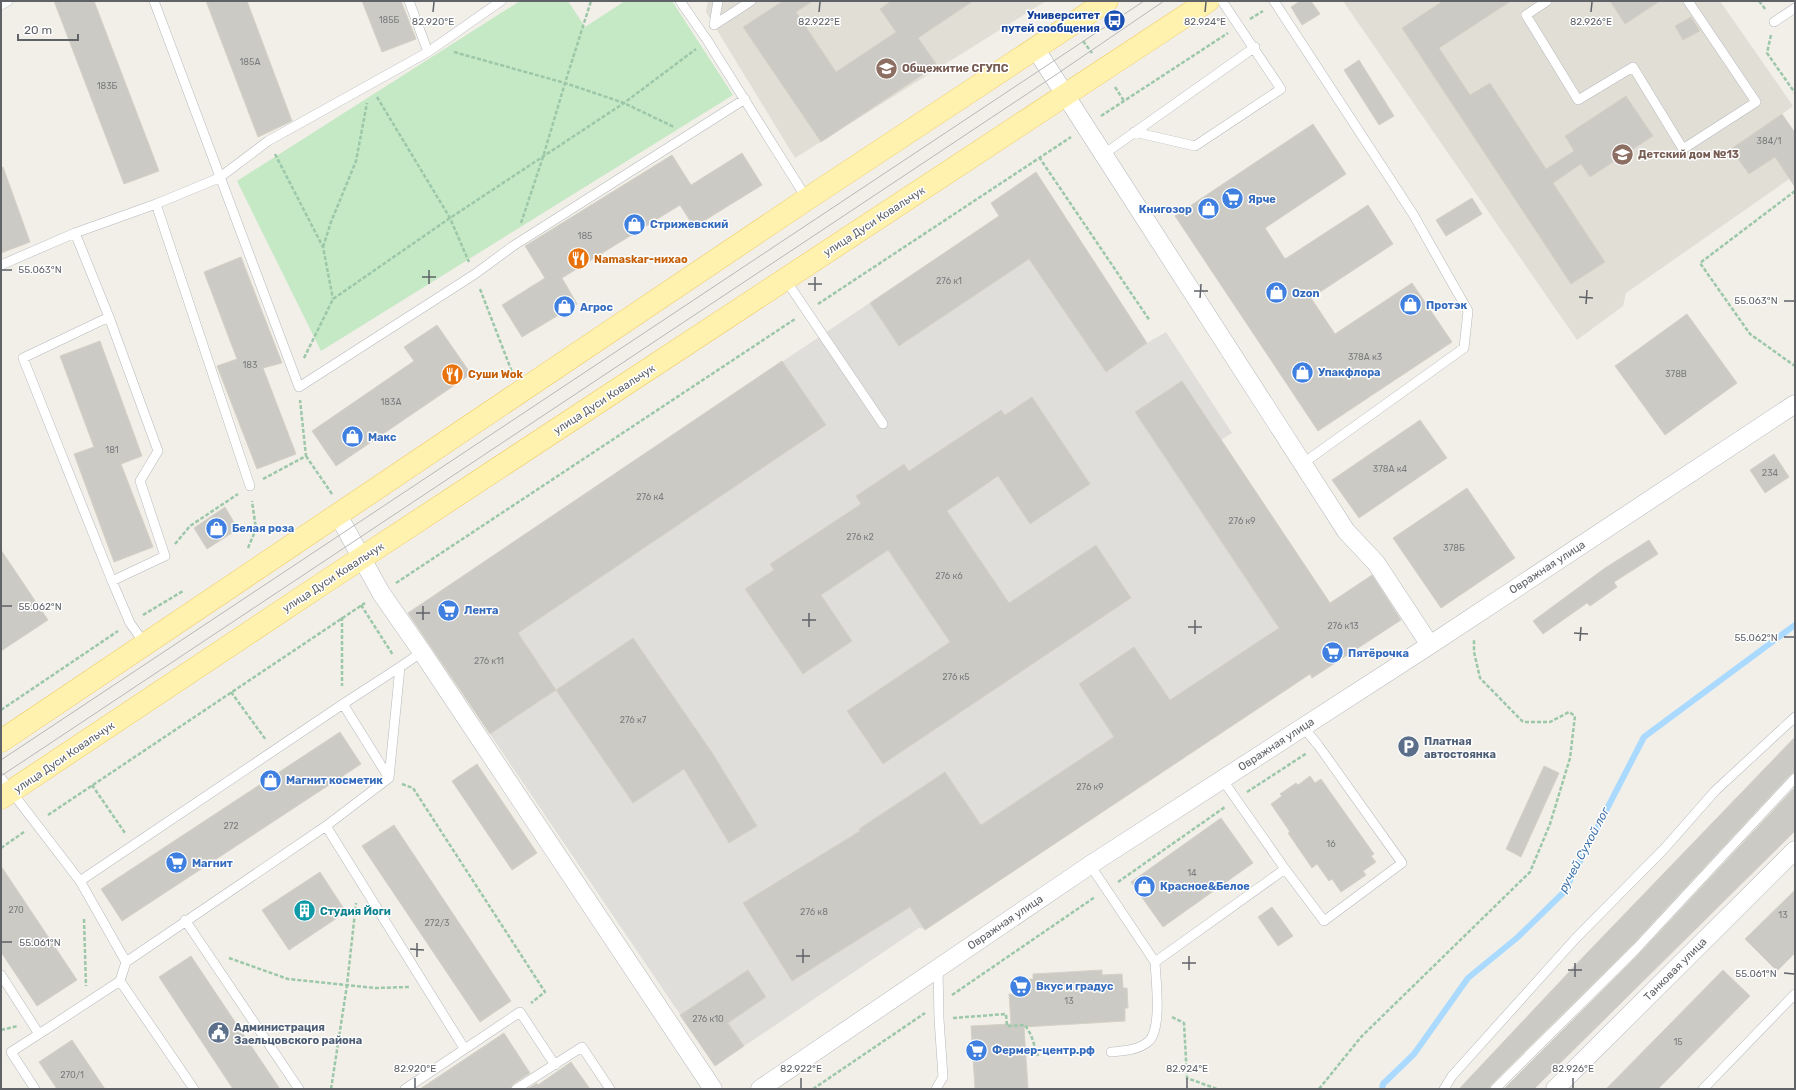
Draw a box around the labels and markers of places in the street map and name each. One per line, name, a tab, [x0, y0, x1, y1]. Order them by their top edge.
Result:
bus stop icon: Университет путей сообщения	[1102, 8, 1128, 34]
place label: Университет путей сообщения	[1001, 9, 1100, 35]
school or university icon: Общежитие СГУПС	[873, 55, 899, 81]
place label: Общежитие СГУПС	[902, 62, 1009, 75]
school or university icon: Детский дом №13	[1609, 141, 1635, 167]
place label: Детский дом №13	[1638, 148, 1739, 161]
supermarket icon: Ярче	[1220, 186, 1246, 212]
place label: Ярче	[1248, 193, 1276, 206]
shop icon: Книгозор	[1195, 196, 1221, 222]
place label: Книгозор	[1139, 203, 1192, 216]
shop icon: Стрижевский	[622, 211, 648, 237]
place label: Стрижевский	[650, 218, 728, 231]
restaurant icon: Namaskar-нихао	[566, 246, 592, 272]
place label: Namaskar-нихао	[594, 253, 688, 266]
shop icon: Ozon	[1263, 280, 1289, 306]
place label: Ozon	[1292, 287, 1320, 300]
shop icon: Протэк	[1398, 292, 1424, 318]
shop icon: Агрос	[551, 294, 577, 320]
place label: Протэк	[1426, 299, 1467, 312]
place label: Агрос	[580, 301, 614, 314]
shop icon: Упакфлора	[1290, 359, 1316, 385]
restaurant icon: Суши Wok	[440, 361, 466, 387]
place label: Упакфлора	[1318, 366, 1381, 379]
place label: Суши Wok	[468, 368, 523, 381]
shop icon: Макс	[339, 424, 365, 450]
place label: Макс	[368, 431, 397, 444]
shop icon: Белая роза	[203, 515, 229, 541]
place label: Белая роза	[232, 522, 294, 535]
supermarket icon: Лента	[436, 597, 462, 623]
place label: Лента	[464, 604, 498, 617]
supermarket icon: Пятёрочка	[1319, 640, 1345, 666]
place label: Пятёрочка	[1348, 647, 1409, 660]
parking icon: Платная автостоянка	[1395, 734, 1421, 760]
place label: Платная автостоянка	[1424, 735, 1496, 761]
shop icon: Магнит косметик	[258, 767, 284, 793]
place label: Магнит косметик	[286, 774, 383, 787]
supermarket icon: Магнит	[163, 850, 189, 876]
place label: Магнит	[192, 857, 233, 870]
shop icon: Красное&Белое	[1131, 873, 1157, 899]
place label: Красное&Белое	[1160, 880, 1250, 893]
building icon: Студия Йоги	[291, 898, 317, 924]
place label: Студия Йоги	[320, 905, 391, 918]
supermarket icon: Вкус и градус	[1008, 973, 1034, 999]
place label: Вкус и градус	[1036, 980, 1114, 993]
public building icon: Администрация Заельцовского района	[206, 1020, 232, 1046]
place label: Администрация Заельцовского района	[234, 1021, 362, 1047]
supermarket icon: Фермер-центр.рф	[964, 1037, 990, 1063]
place label: Фермер-центр.рф	[992, 1044, 1095, 1057]

